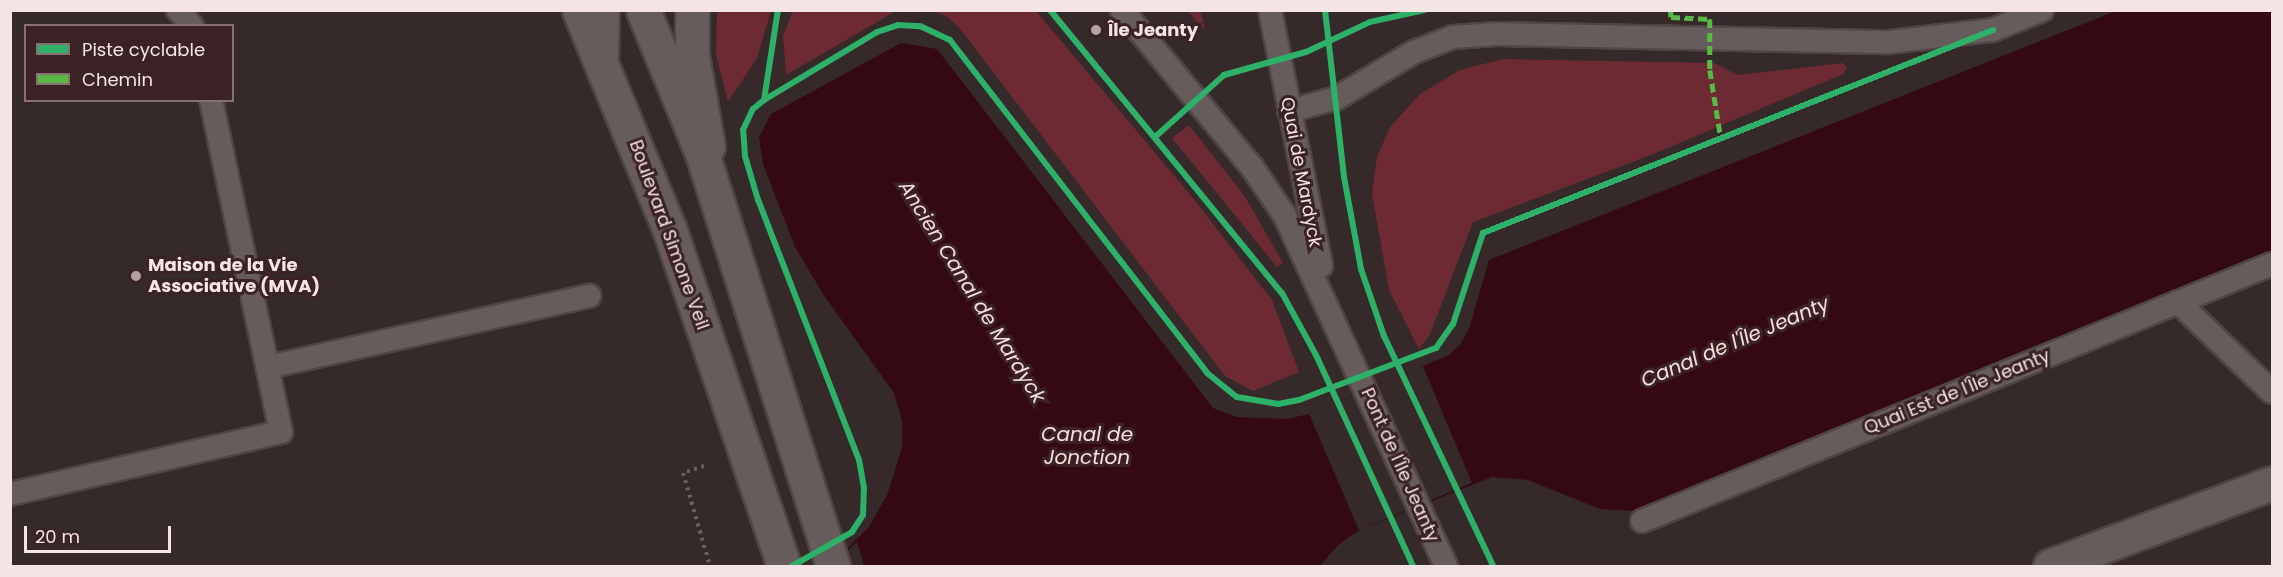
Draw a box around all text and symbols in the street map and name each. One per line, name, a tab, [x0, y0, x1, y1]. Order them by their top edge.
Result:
place label: Île Jeanty	[1108, 19, 1198, 41]
marker: Île Jeanty	[1089, 23, 1103, 37]
legend	[24, 24, 234, 102]
text: Piste cyclable	[82, 37, 205, 62]
text: Chemin	[82, 67, 153, 92]
street label: Quai de Mardyck	[1276, 95, 1326, 249]
street label: Boulevard Simone Veil	[625, 137, 713, 333]
water label: Ancien Canal de Mardyck	[893, 176, 1051, 408]
place label: Maison de la Vie Associative (MVA)	[148, 255, 320, 298]
marker: Maison de la Vie Associative (MVA)	[129, 269, 143, 283]
water label: Canal de l'Île Jeanty	[1637, 291, 1833, 393]
street label: Quai Est de l'Île Jeanty	[1861, 345, 2053, 439]
street label: Pont de l'Île Jeanty	[1356, 385, 1444, 545]
water label: Canal de Jonction	[1041, 422, 1133, 469]
scale bar	[27, 514, 174, 552]
text: 20 m	[35, 524, 80, 549]

